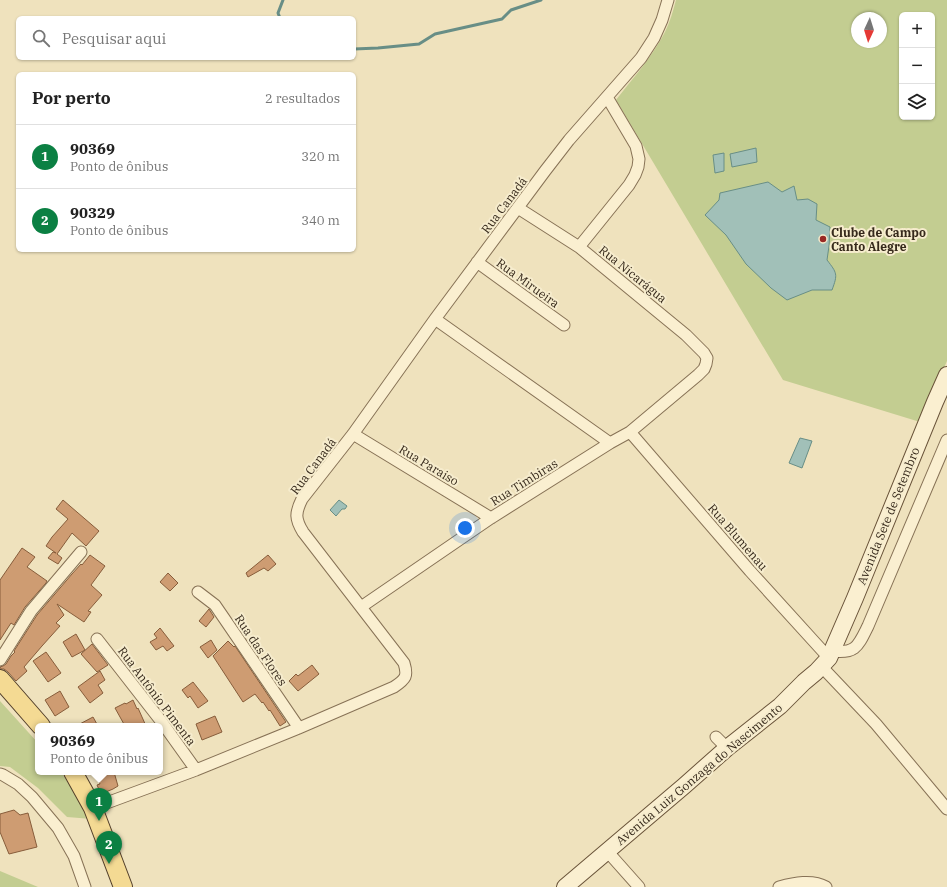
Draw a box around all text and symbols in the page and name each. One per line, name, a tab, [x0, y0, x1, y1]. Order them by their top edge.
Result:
north arrow	[851, 12, 887, 48]
map controls	[899, 12, 935, 120]
button: +	[899, 12, 935, 48]
search box	[16, 16, 356, 60]
icon: search	[30, 27, 52, 49]
text: Pesquisar aqui	[62, 29, 166, 48]
button: −	[899, 48, 935, 84]
button: layers	[899, 84, 935, 120]
text: Por perto	[32, 87, 111, 109]
text: 2 resultados	[265, 90, 340, 107]
text: 90369	[70, 139, 115, 158]
text: 1	[41, 148, 49, 165]
text: 320 m	[301, 148, 340, 165]
text: Ponto de ônibus	[70, 158, 168, 175]
street label: Rua Canadá	[478, 173, 530, 236]
text: 90329	[70, 203, 115, 222]
text: 2	[41, 212, 49, 229]
text: 340 m	[301, 212, 340, 229]
text: Ponto de ônibus	[70, 222, 168, 239]
place label: Clube de Campo Canto Alegre	[831, 225, 926, 254]
marker: Clube de Campo Canto Alegre	[818, 234, 828, 244]
street label: Rua Nicarágua	[596, 242, 670, 306]
street label: Rua Mirueira	[494, 255, 563, 311]
street label: Rua Canadá	[287, 434, 339, 497]
street label: Rua Paraiso	[396, 441, 462, 489]
street label: Avenida Sete de Setembro	[854, 445, 923, 587]
street label: Rua Timbiras	[488, 455, 561, 509]
street label: Rua Blumenau	[705, 501, 771, 574]
your location	[455, 518, 475, 538]
street label: Rua das Flores	[232, 612, 290, 689]
street label: Rua Antônio Pimenta	[115, 643, 199, 749]
street label: Avenida Luiz Gonzaga do Nascimento	[613, 700, 785, 848]
popup	[35, 723, 163, 775]
text: 90369	[50, 731, 95, 750]
text: Ponto de ônibus	[50, 750, 148, 767]
pin: 1	[86, 788, 112, 821]
pin: 2	[96, 831, 122, 864]

